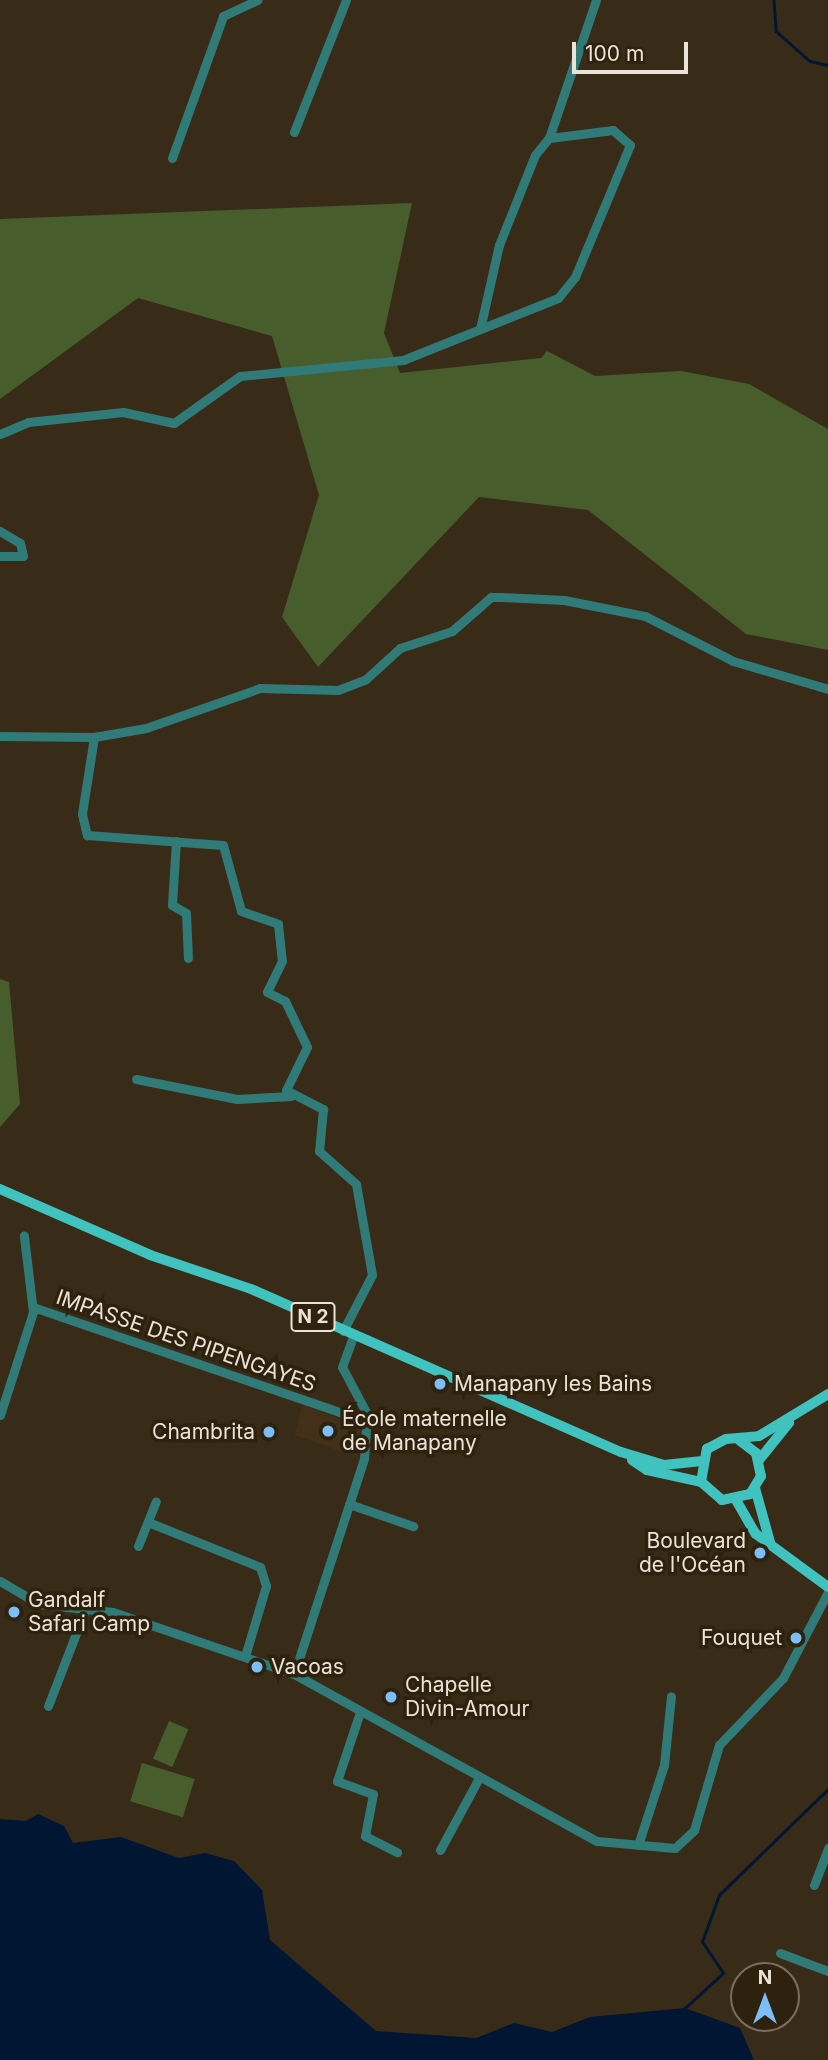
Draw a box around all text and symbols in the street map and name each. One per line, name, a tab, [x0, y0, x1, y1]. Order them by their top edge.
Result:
scale bar	[576, 28, 692, 72]
text: 100 m	[585, 41, 644, 66]
street label: IMPASSE DES PIPENGAYES	[53, 1285, 319, 1397]
road number: N 2	[290, 1302, 336, 1332]
place label: Manapany les Bains	[454, 1371, 652, 1397]
marker: Manapany les Bains	[432, 1376, 448, 1392]
place label: École maternelle de Manapany	[342, 1406, 507, 1456]
place label: Chambrita	[152, 1419, 255, 1445]
marker: École maternelle de Manapany	[320, 1423, 336, 1439]
marker: Chambrita	[261, 1424, 277, 1440]
place label: Boulevard de l'Océan	[639, 1528, 746, 1578]
marker: Boulevard de l'Océan	[752, 1545, 768, 1561]
place label: Gandalf Safari Camp	[28, 1587, 150, 1637]
marker: Gandalf Safari Camp	[6, 1604, 22, 1620]
place label: Fouquet	[701, 1625, 782, 1651]
marker: Fouquet	[788, 1630, 804, 1646]
place label: Vacoas	[271, 1654, 344, 1680]
marker: Vacoas	[249, 1659, 265, 1675]
place label: Chapelle Divin-Amour	[405, 1672, 529, 1722]
marker: Chapelle Divin-Amour	[383, 1689, 399, 1705]
north arrow	[730, 1962, 800, 2032]
text: N	[758, 1966, 772, 1989]

